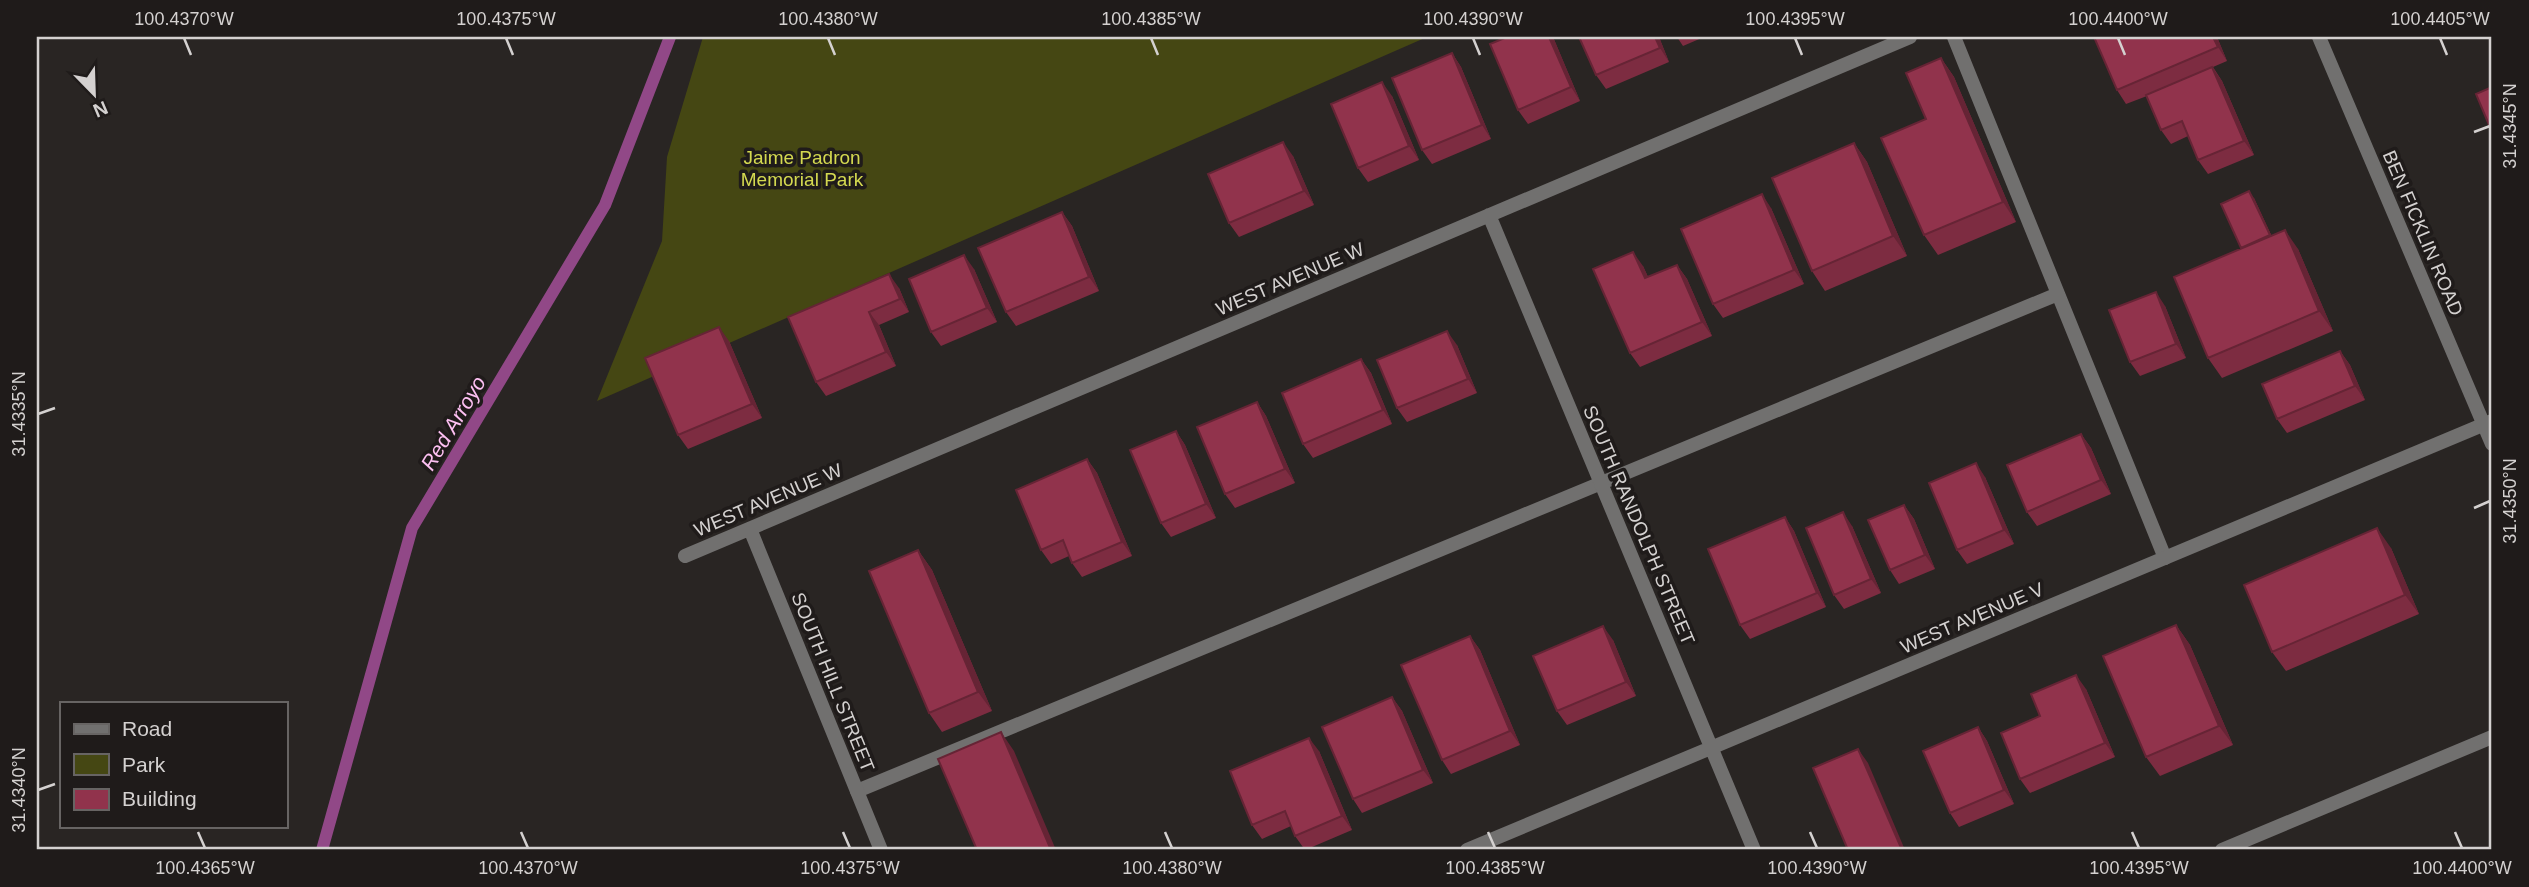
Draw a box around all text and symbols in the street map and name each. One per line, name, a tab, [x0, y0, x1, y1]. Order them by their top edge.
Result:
text: 100.4370°W	[134, 9, 234, 29]
text: 100.4375°W	[456, 9, 556, 29]
text: 100.4380°W	[778, 9, 878, 29]
text: 100.4385°W	[1101, 9, 1201, 29]
text: 100.4390°W	[1423, 9, 1523, 29]
text: 100.4395°W	[1745, 9, 1845, 29]
text: 100.4400°W	[2068, 9, 2168, 29]
text: 100.4405°W	[2390, 9, 2490, 29]
north arrow	[60, 60, 130, 130]
text: 31.4345°N	[2500, 83, 2520, 169]
text: N	[90, 97, 111, 122]
park label: Jaime Padron Memorial Park	[741, 147, 864, 190]
street label: BEN FICKLIN ROAD	[2379, 147, 2467, 319]
street label: WEST AVENUE W	[1213, 238, 1367, 320]
text: 31.4335°N	[9, 371, 29, 457]
water label: Red Arroyo	[416, 372, 490, 474]
street label: SOUTH RANDOLPH STREET	[1579, 402, 1699, 648]
text: 31.4350°N	[2500, 458, 2520, 544]
street label: WEST AVENUE W	[691, 459, 845, 541]
street label: WEST AVENUE V	[1897, 578, 2047, 658]
street label: SOUTH HILL STREET	[787, 589, 879, 775]
legend	[60, 702, 287, 828]
text: Road	[122, 717, 172, 740]
text: 31.4340°N	[9, 747, 29, 833]
text: Park	[122, 753, 166, 776]
text: Building	[122, 787, 197, 810]
text: 100.4365°W	[155, 858, 255, 878]
text: 100.4370°W	[478, 858, 578, 878]
text: 100.4375°W	[800, 858, 900, 878]
text: 100.4380°W	[1122, 858, 1222, 878]
text: 100.4385°W	[1445, 858, 1545, 878]
text: 100.4390°W	[1767, 858, 1867, 878]
text: 100.4395°W	[2089, 858, 2189, 878]
text: 100.4400°W	[2412, 858, 2512, 878]

